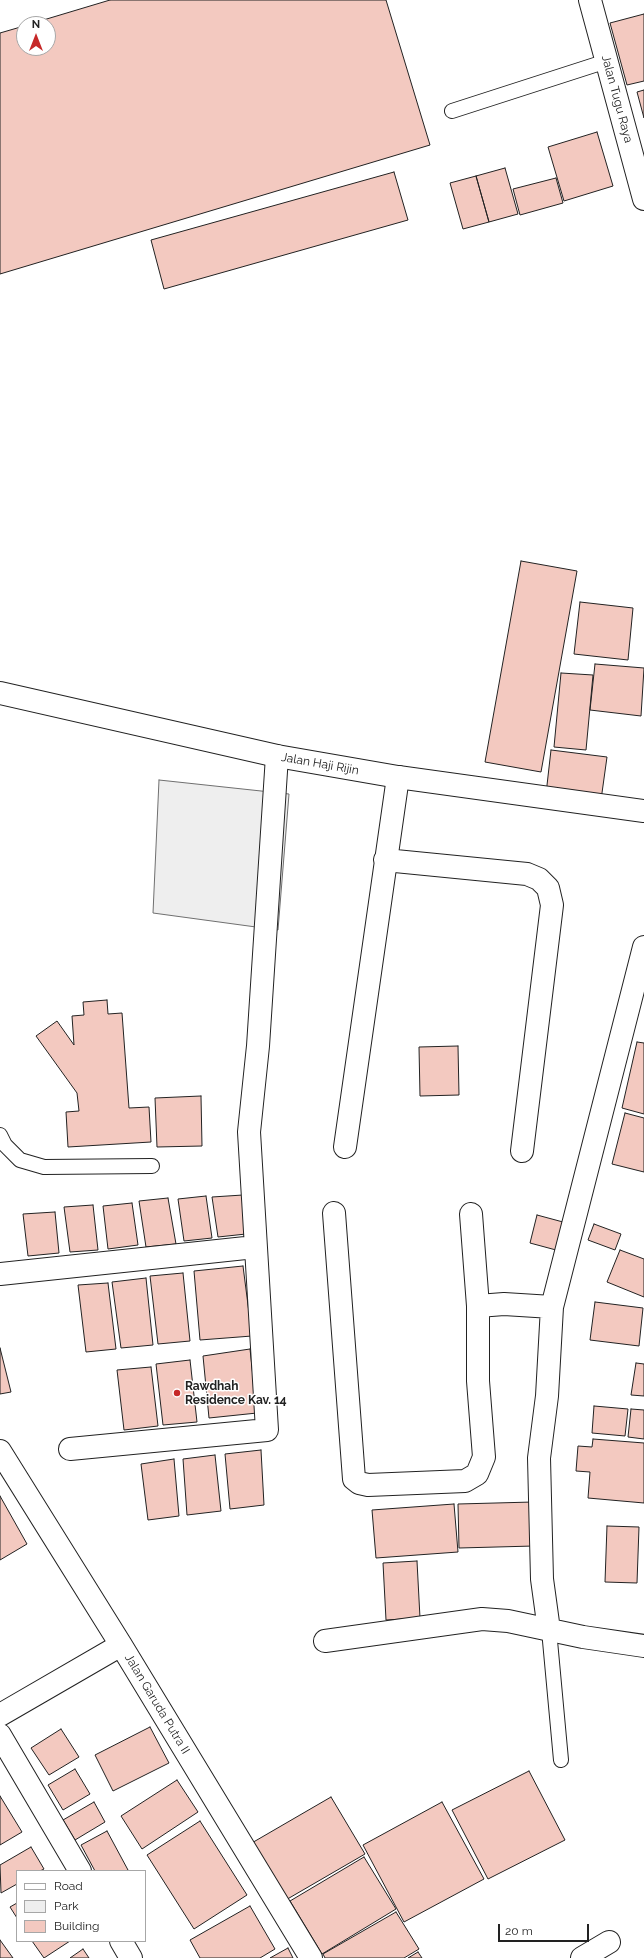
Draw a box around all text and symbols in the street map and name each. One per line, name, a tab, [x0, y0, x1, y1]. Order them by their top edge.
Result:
north arrow	[16, 16, 56, 56]
text: N	[32, 18, 40, 31]
street label: Jalan Tugu Raya	[598, 54, 636, 144]
street label: Jalan Haji Rijin	[280, 750, 360, 778]
place label: Rawdhah Residence Kav. 14	[185, 1379, 287, 1407]
marker: Rawdhah Residence Kav. 14	[172, 1388, 182, 1398]
street label: Jalan Garuda Putra II	[121, 1651, 193, 1757]
legend	[16, 1870, 146, 1942]
text: Road	[54, 1879, 83, 1893]
text: Park	[54, 1899, 79, 1913]
scale bar	[500, 1916, 591, 1942]
text: Building	[54, 1919, 100, 1933]
text: 20 m	[505, 1924, 533, 1938]

